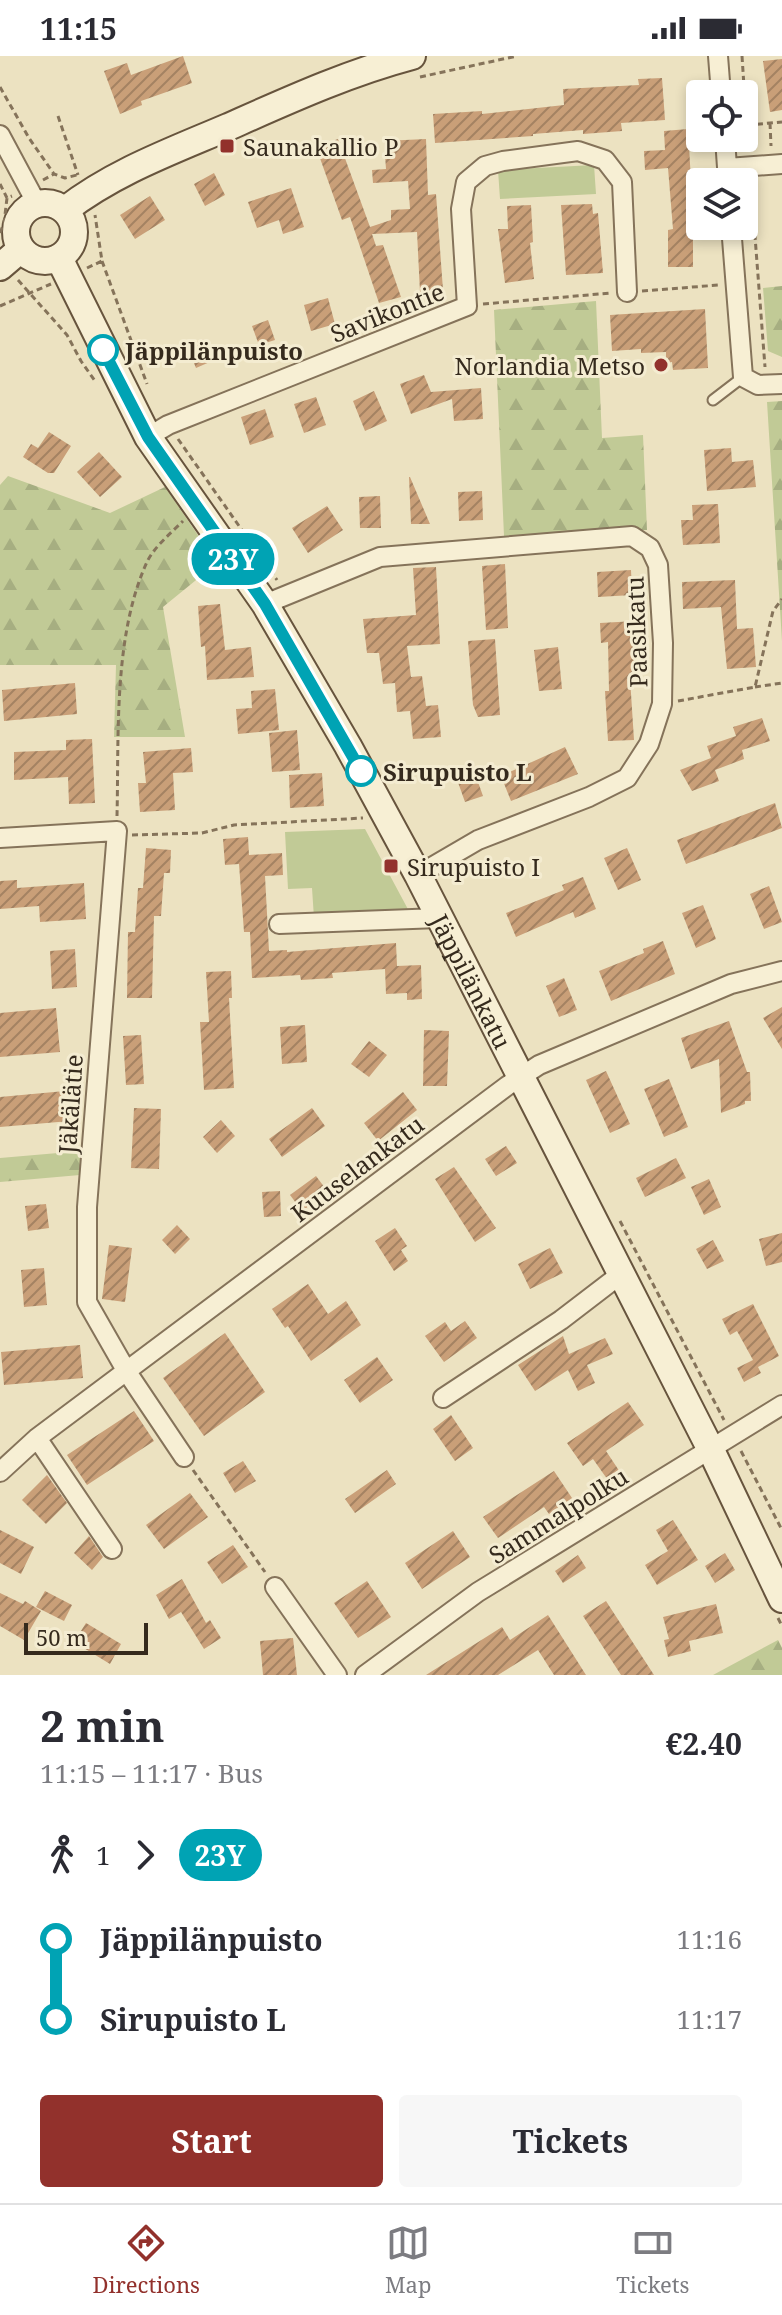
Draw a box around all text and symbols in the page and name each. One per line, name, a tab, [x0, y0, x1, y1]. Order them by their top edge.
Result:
text: 11:15	[40, 8, 117, 49]
map controls	[686, 80, 758, 240]
button: locate	[686, 80, 758, 152]
place label: Saunakallio P	[243, 130, 399, 163]
marker: Saunakallio P	[218, 137, 236, 155]
button: layers	[686, 168, 758, 240]
street label: Savikontie	[325, 274, 449, 350]
place label: Jäppilänpuisto	[124, 334, 303, 367]
marker: Jäppilänpuisto	[88, 335, 118, 365]
place label: Norlandia Metso	[454, 349, 645, 382]
marker: Norlandia Metso	[652, 356, 670, 374]
line badge: 23Y	[187, 533, 279, 585]
text: 23Y	[207, 540, 259, 578]
street label: Paasikatu	[618, 576, 654, 688]
place label: Sirupuisto L	[383, 755, 532, 788]
marker: Sirupuisto L	[346, 756, 376, 786]
place label: Sirupuisto I	[407, 850, 540, 883]
marker: Sirupuisto I	[382, 857, 400, 875]
street label: Jäppilänkatu	[423, 907, 520, 1054]
street label: Jäkälätie	[50, 1053, 90, 1156]
street label: Kuuselankatu	[284, 1107, 430, 1229]
street label: Sammalpolku	[482, 1459, 634, 1571]
scale bar	[24, 1619, 148, 1655]
text: 50 m	[36, 1622, 87, 1652]
text: 2 min	[40, 1695, 165, 1755]
text: €2.40	[666, 1723, 742, 1764]
text: 11:15 – 11:17 · Bus	[40, 1755, 263, 1791]
icon: walk	[40, 1833, 84, 1877]
icon: forward	[123, 1833, 167, 1877]
text: 23Y	[195, 1836, 246, 1874]
text: 1	[96, 1837, 111, 1873]
text: Jäppilänpuisto	[100, 1919, 323, 1960]
text: 11:16	[676, 1921, 742, 1957]
text: Sirupuisto L	[100, 1999, 286, 2040]
text: 11:17	[676, 2001, 742, 2037]
button: Start	[40, 2095, 383, 2187]
button: Tickets	[399, 2095, 742, 2187]
tab: Directions	[92, 2221, 200, 2299]
tab: Map	[385, 2221, 431, 2299]
tab: Tickets	[616, 2221, 690, 2299]

